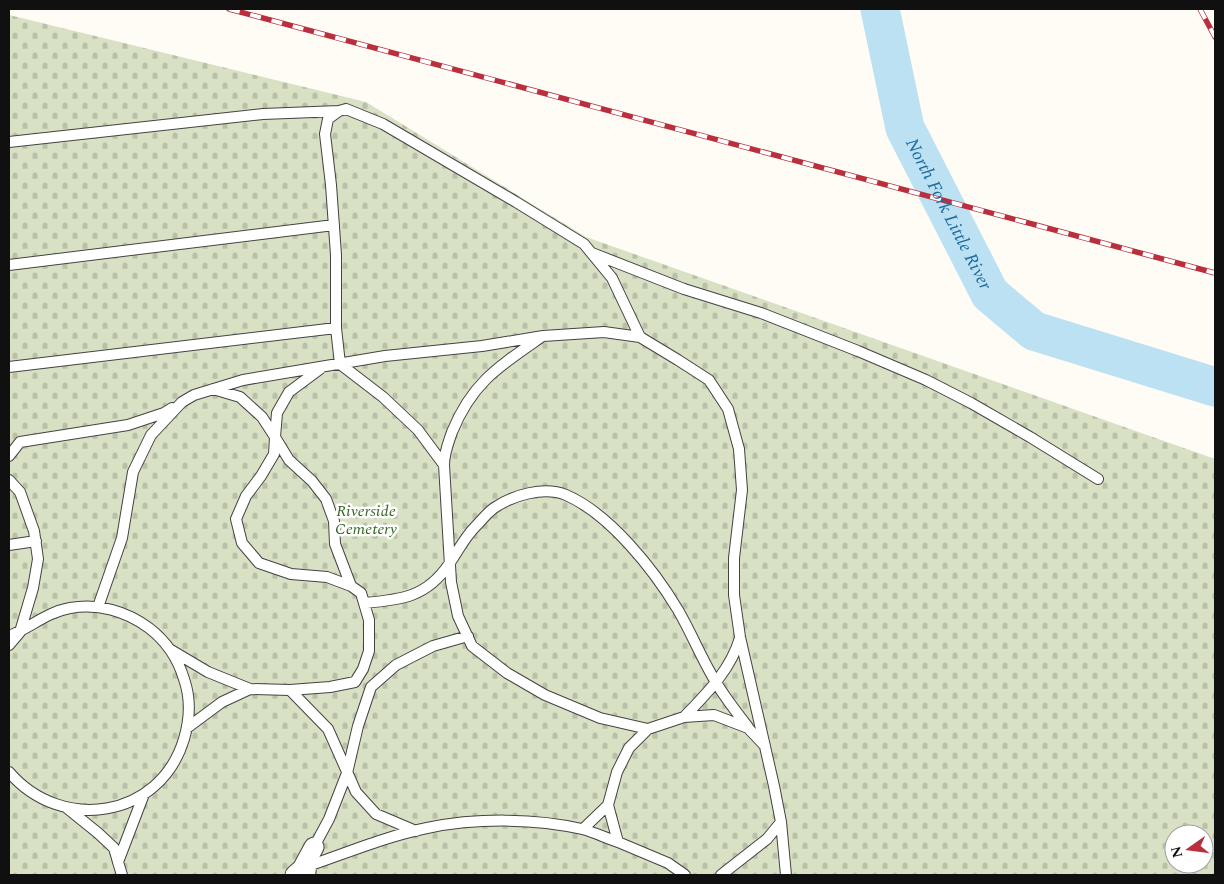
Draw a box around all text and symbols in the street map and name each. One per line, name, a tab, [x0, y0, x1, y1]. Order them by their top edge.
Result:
water label: North Fork Little River	[898, 133, 999, 295]
park label: Riverside Cemetery	[335, 499, 397, 541]
north arrow	[1164, 824, 1214, 874]
text: N	[1165, 844, 1188, 860]

